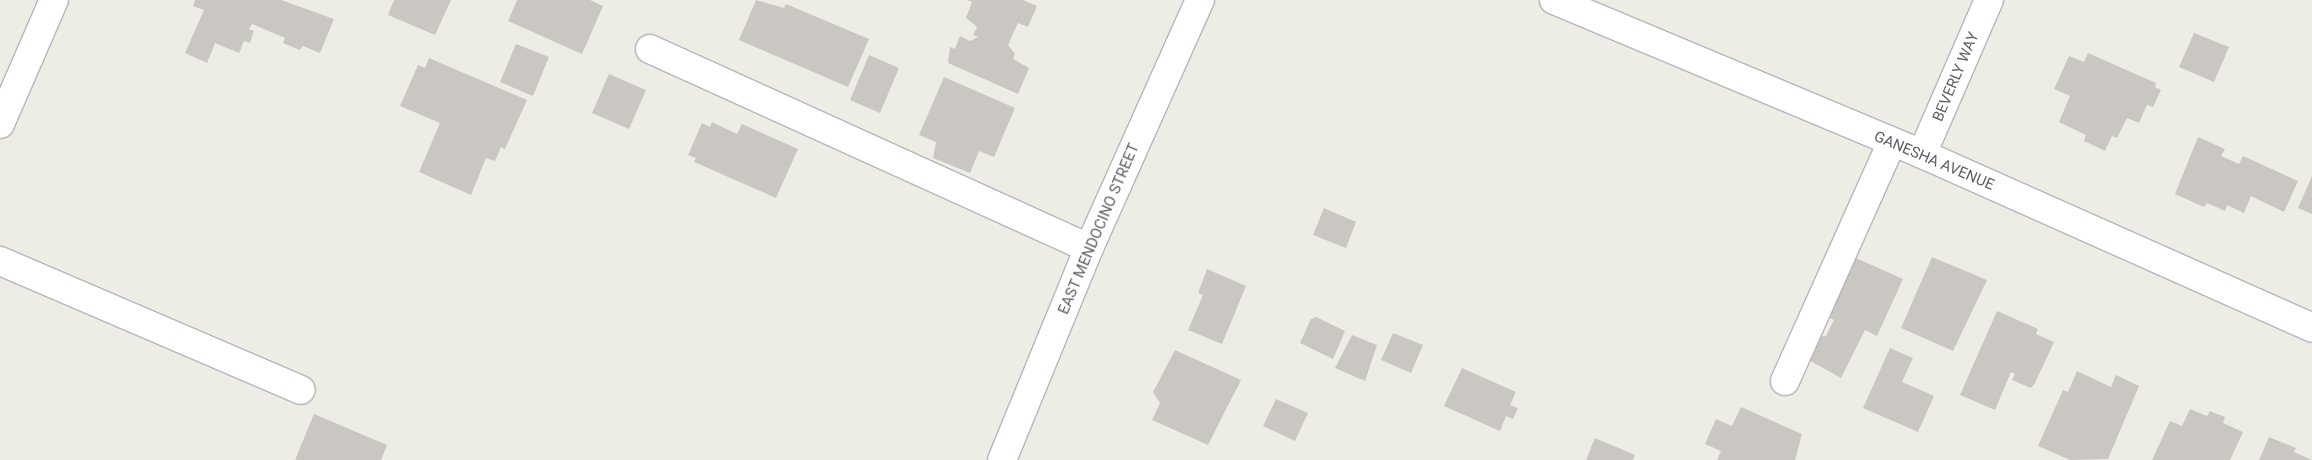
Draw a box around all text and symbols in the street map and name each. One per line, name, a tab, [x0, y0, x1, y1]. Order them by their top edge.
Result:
street label: BEVERLY WAY	[1929, 30, 1983, 124]
street label: GANESHA AVENUE	[1871, 128, 1997, 194]
street label: EAST MENDOCINO STREET	[1055, 141, 1143, 317]

